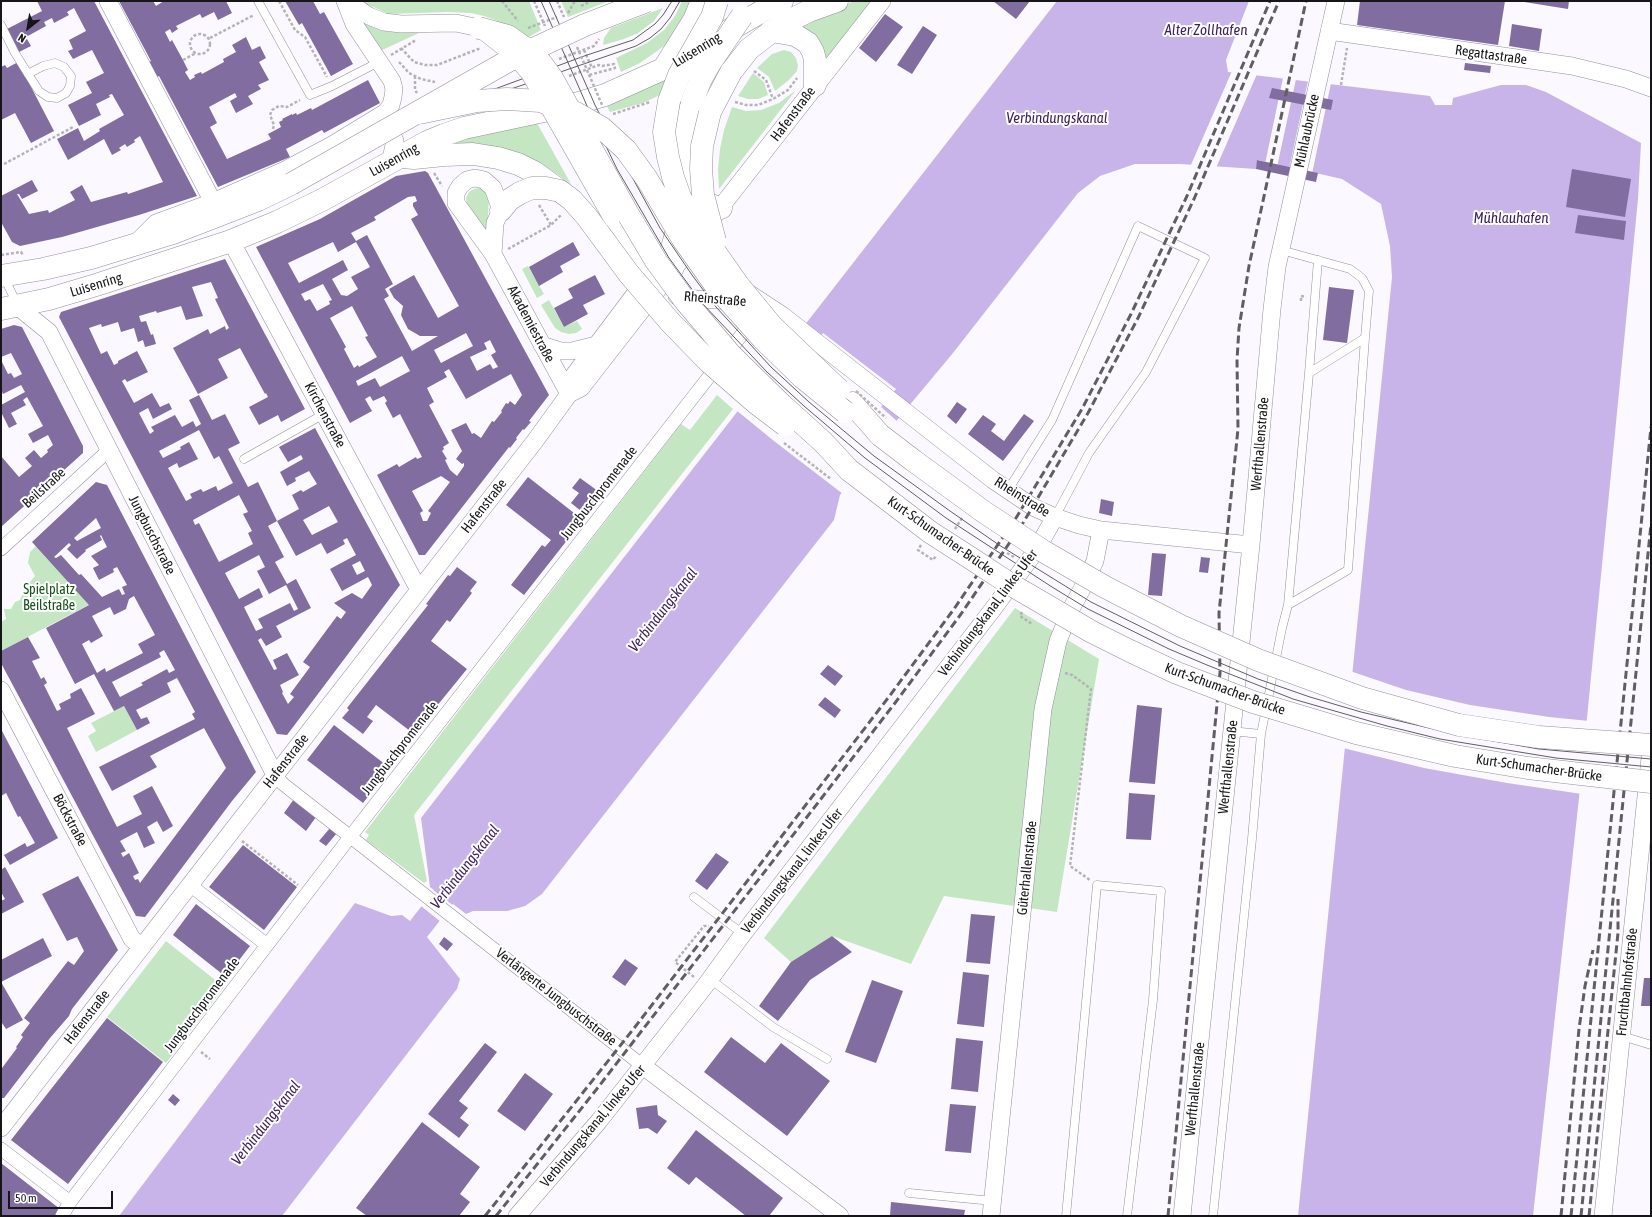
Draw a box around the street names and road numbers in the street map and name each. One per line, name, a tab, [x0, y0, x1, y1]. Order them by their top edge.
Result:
street label: Luisenring	[670, 29, 724, 71]
street label: Regattastraße	[1454, 42, 1528, 68]
street label: Hafenstraße	[767, 83, 819, 145]
street label: Mühlaubrücke	[1291, 93, 1323, 169]
street label: Luisenring	[366, 140, 422, 180]
street label: Luisenring	[68, 269, 124, 301]
street label: Akademiestraße	[504, 283, 558, 365]
street label: Rheinstraße	[683, 288, 747, 310]
street label: Kirchenstraße	[301, 379, 349, 451]
street label: Werfthallenstraße	[1248, 396, 1272, 492]
street label: Jungbuschpromenade	[557, 443, 641, 543]
street label: Beilstraße	[19, 464, 69, 512]
street label: Rheinstraße	[991, 473, 1053, 521]
street label: Hafenstraße	[458, 476, 510, 536]
street label: Jungbuschstraße	[125, 493, 179, 577]
street label: Kurt-Schumacher-Brücke	[884, 493, 998, 579]
street label: Verbindungskanal, linkes Ufer	[935, 546, 1041, 680]
street label: Kurt-Schumacher-Brücke	[1162, 659, 1288, 719]
street label: Jungbuschpromenade	[358, 698, 442, 798]
street label: Werfthallenstraße	[1215, 719, 1241, 815]
street label: Hafenstraße	[260, 731, 312, 791]
street label: Kurt-Schumacher-Brücke	[1475, 751, 1603, 785]
street label: Böckstraße	[49, 791, 91, 849]
street label: Verbindungskanal, linkes Ufer	[738, 805, 846, 937]
street label: Güterhallenstraße	[1014, 820, 1040, 916]
street label: Fruchtbahnhofstraße	[1613, 927, 1641, 1037]
street label: Verlängerte Jungbuschstraße	[492, 945, 620, 1049]
street label: Jungbuschpromenade	[161, 954, 243, 1056]
street label: Hafenstraße	[61, 987, 113, 1047]
street label: Werfthallenstraße	[1182, 1041, 1208, 1137]
street label: Verbindungskanal, linkes Ufer	[537, 1062, 649, 1190]

